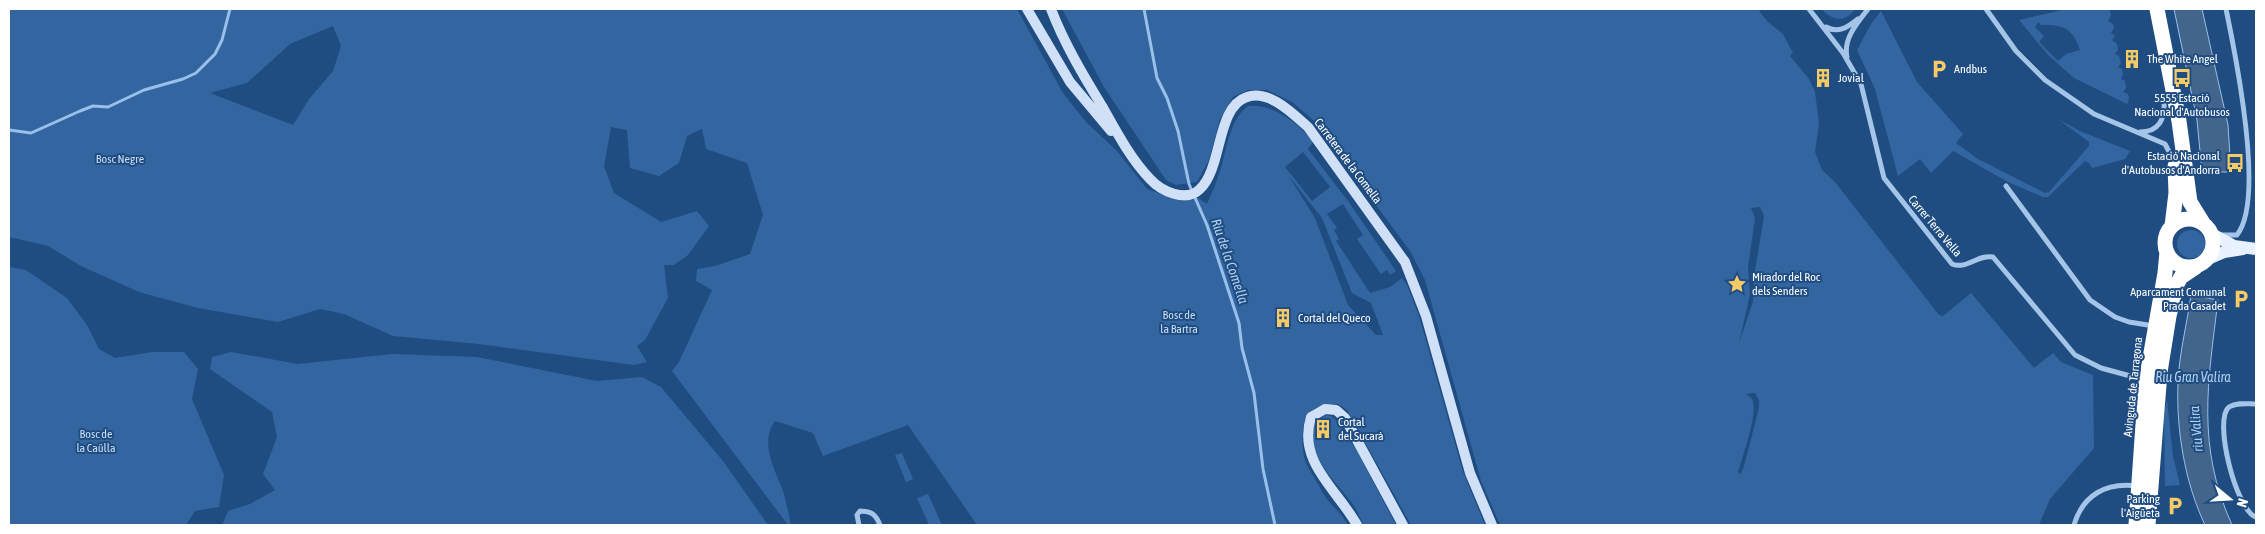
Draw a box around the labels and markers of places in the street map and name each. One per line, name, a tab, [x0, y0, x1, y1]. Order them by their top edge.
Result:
building icon: The White Angel	[2121, 48, 2143, 70]
place label: The White Angel	[2147, 52, 2219, 66]
parking icon: Andbus	[1928, 58, 1950, 80]
place label: Andbus	[1954, 62, 1987, 76]
building icon: Jovial	[1812, 67, 1834, 89]
bus stop icon: 5555 Estació Nacional d'Autobusos	[2171, 67, 2193, 89]
place label: Jovial	[1838, 71, 1865, 85]
place label: 5555 Estació Nacional d'Autobusos	[2134, 91, 2230, 119]
place label: Estació Nacional d'Autobusos d'Andorra	[2121, 149, 2221, 177]
bus stop icon: Estació Nacional d'Autobusos d'Andorra	[2224, 152, 2246, 174]
place label: Mirador del Roc dels Senders	[1752, 270, 1821, 298]
place icon: Mirador del Roc dels Senders	[1726, 273, 1748, 295]
place label: Aparcament Comunal Prada Casadet	[2130, 285, 2227, 313]
parking icon: Aparcament Comunal Prada Casadet	[2230, 288, 2252, 310]
building icon: Cortal del Queco	[1272, 307, 1294, 329]
place label: Cortal del Queco	[1298, 311, 1371, 325]
place label: Cortal del Sucarà	[1338, 415, 1384, 443]
building icon: Cortal del Sucarà	[1312, 418, 1334, 440]
place label: Parking l'Aigüeta	[2121, 492, 2161, 520]
parking icon: Parking l'Aigüeta	[2164, 495, 2186, 517]

